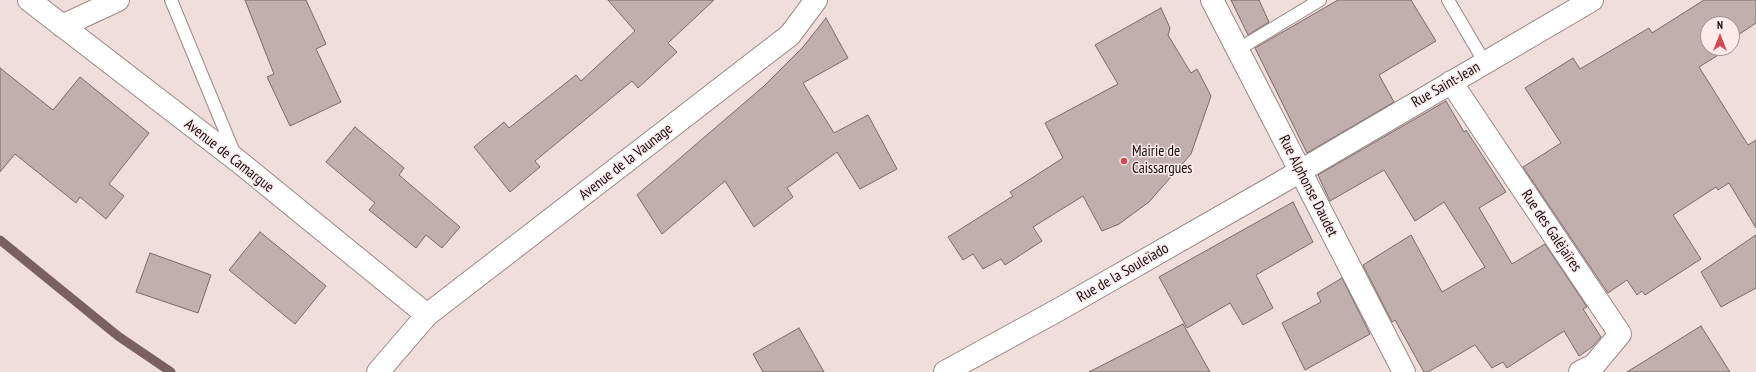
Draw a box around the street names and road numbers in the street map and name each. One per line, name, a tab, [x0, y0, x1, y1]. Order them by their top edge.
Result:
street label: Rue Saint-Jean	[1409, 58, 1483, 112]
street label: Avenue de Camargue	[181, 115, 277, 197]
street label: Avenue de la Vaunage	[576, 120, 676, 204]
street label: Rue Alphonse Daudet	[1275, 132, 1341, 240]
street label: Rue des Galèjaïres	[1517, 187, 1585, 275]
street label: Rue de la Souleïado	[1074, 239, 1172, 307]

